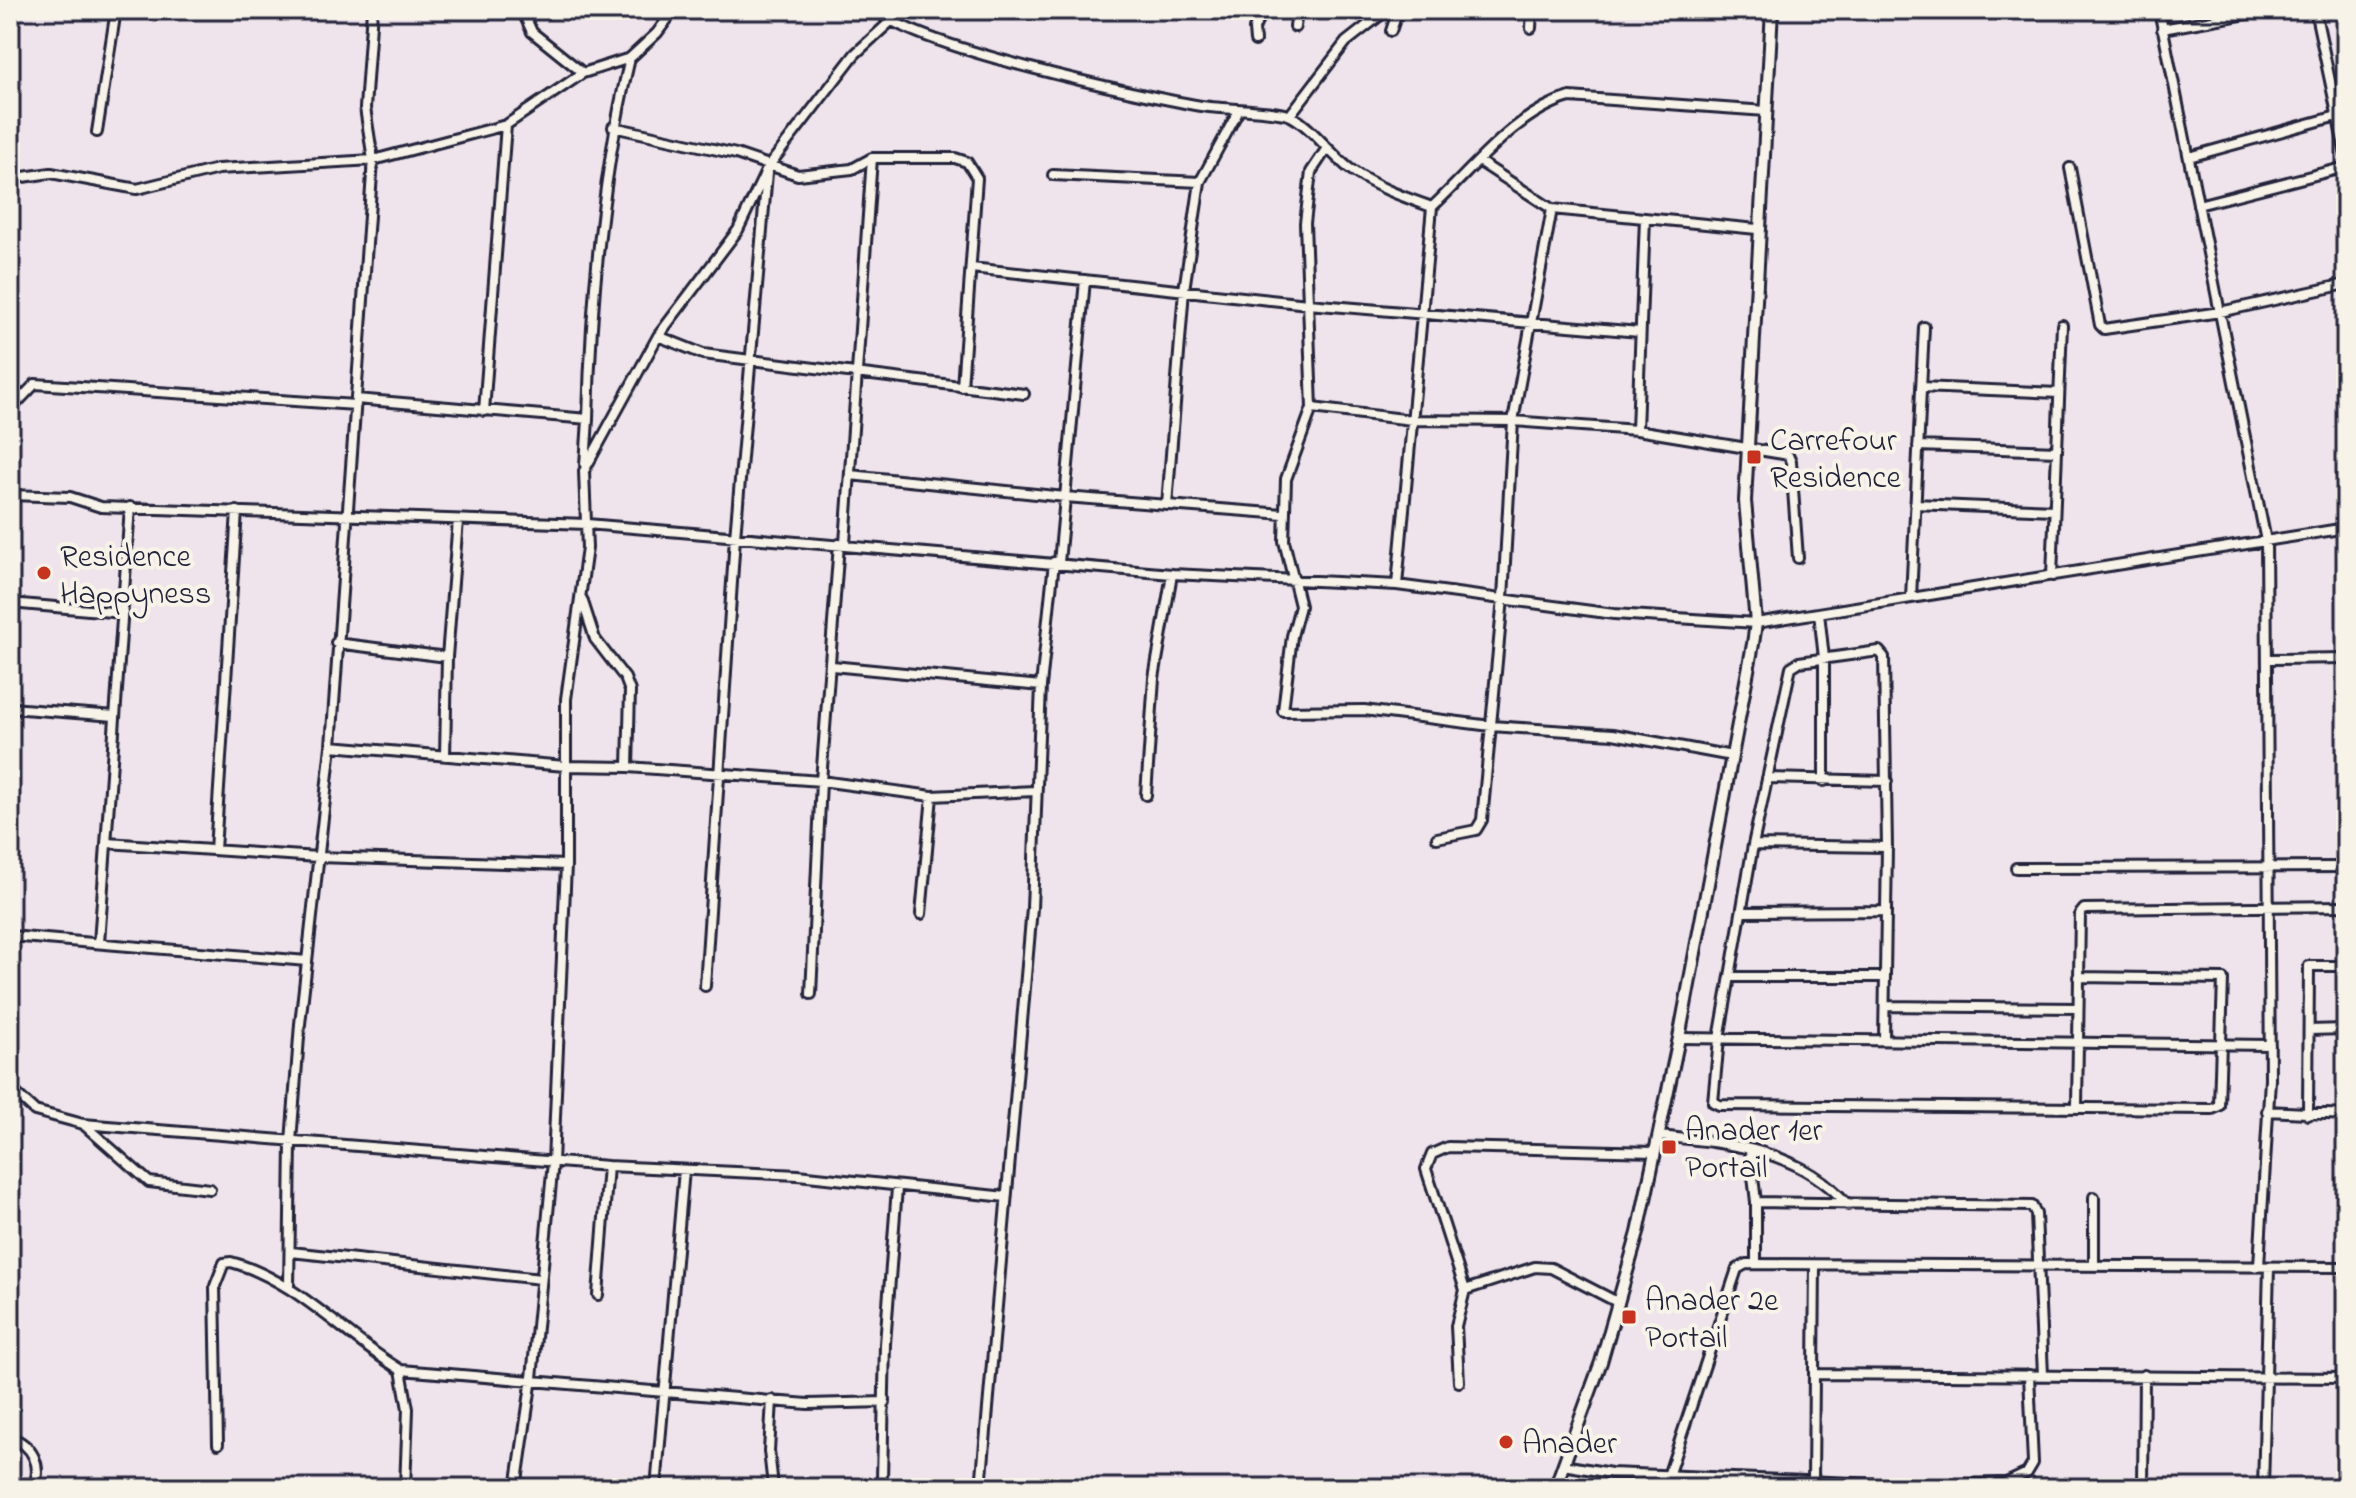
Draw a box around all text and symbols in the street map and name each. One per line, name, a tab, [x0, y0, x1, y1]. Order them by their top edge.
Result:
place label: Carrefour Residence	[1770, 419, 1901, 503]
marker: Carrefour Residence	[1745, 448, 1763, 466]
place label: Residence Happyness	[60, 535, 211, 619]
marker: Residence Happyness	[35, 564, 53, 582]
place label: Anader 1er Portail	[1685, 1109, 1823, 1193]
marker: Anader 1er Portail	[1660, 1138, 1678, 1156]
place label: Anader 2e Portail	[1645, 1279, 1779, 1363]
marker: Anader 2e Portail	[1620, 1308, 1638, 1326]
place label: Anader	[1522, 1422, 1617, 1469]
marker: Anader	[1497, 1433, 1515, 1451]

